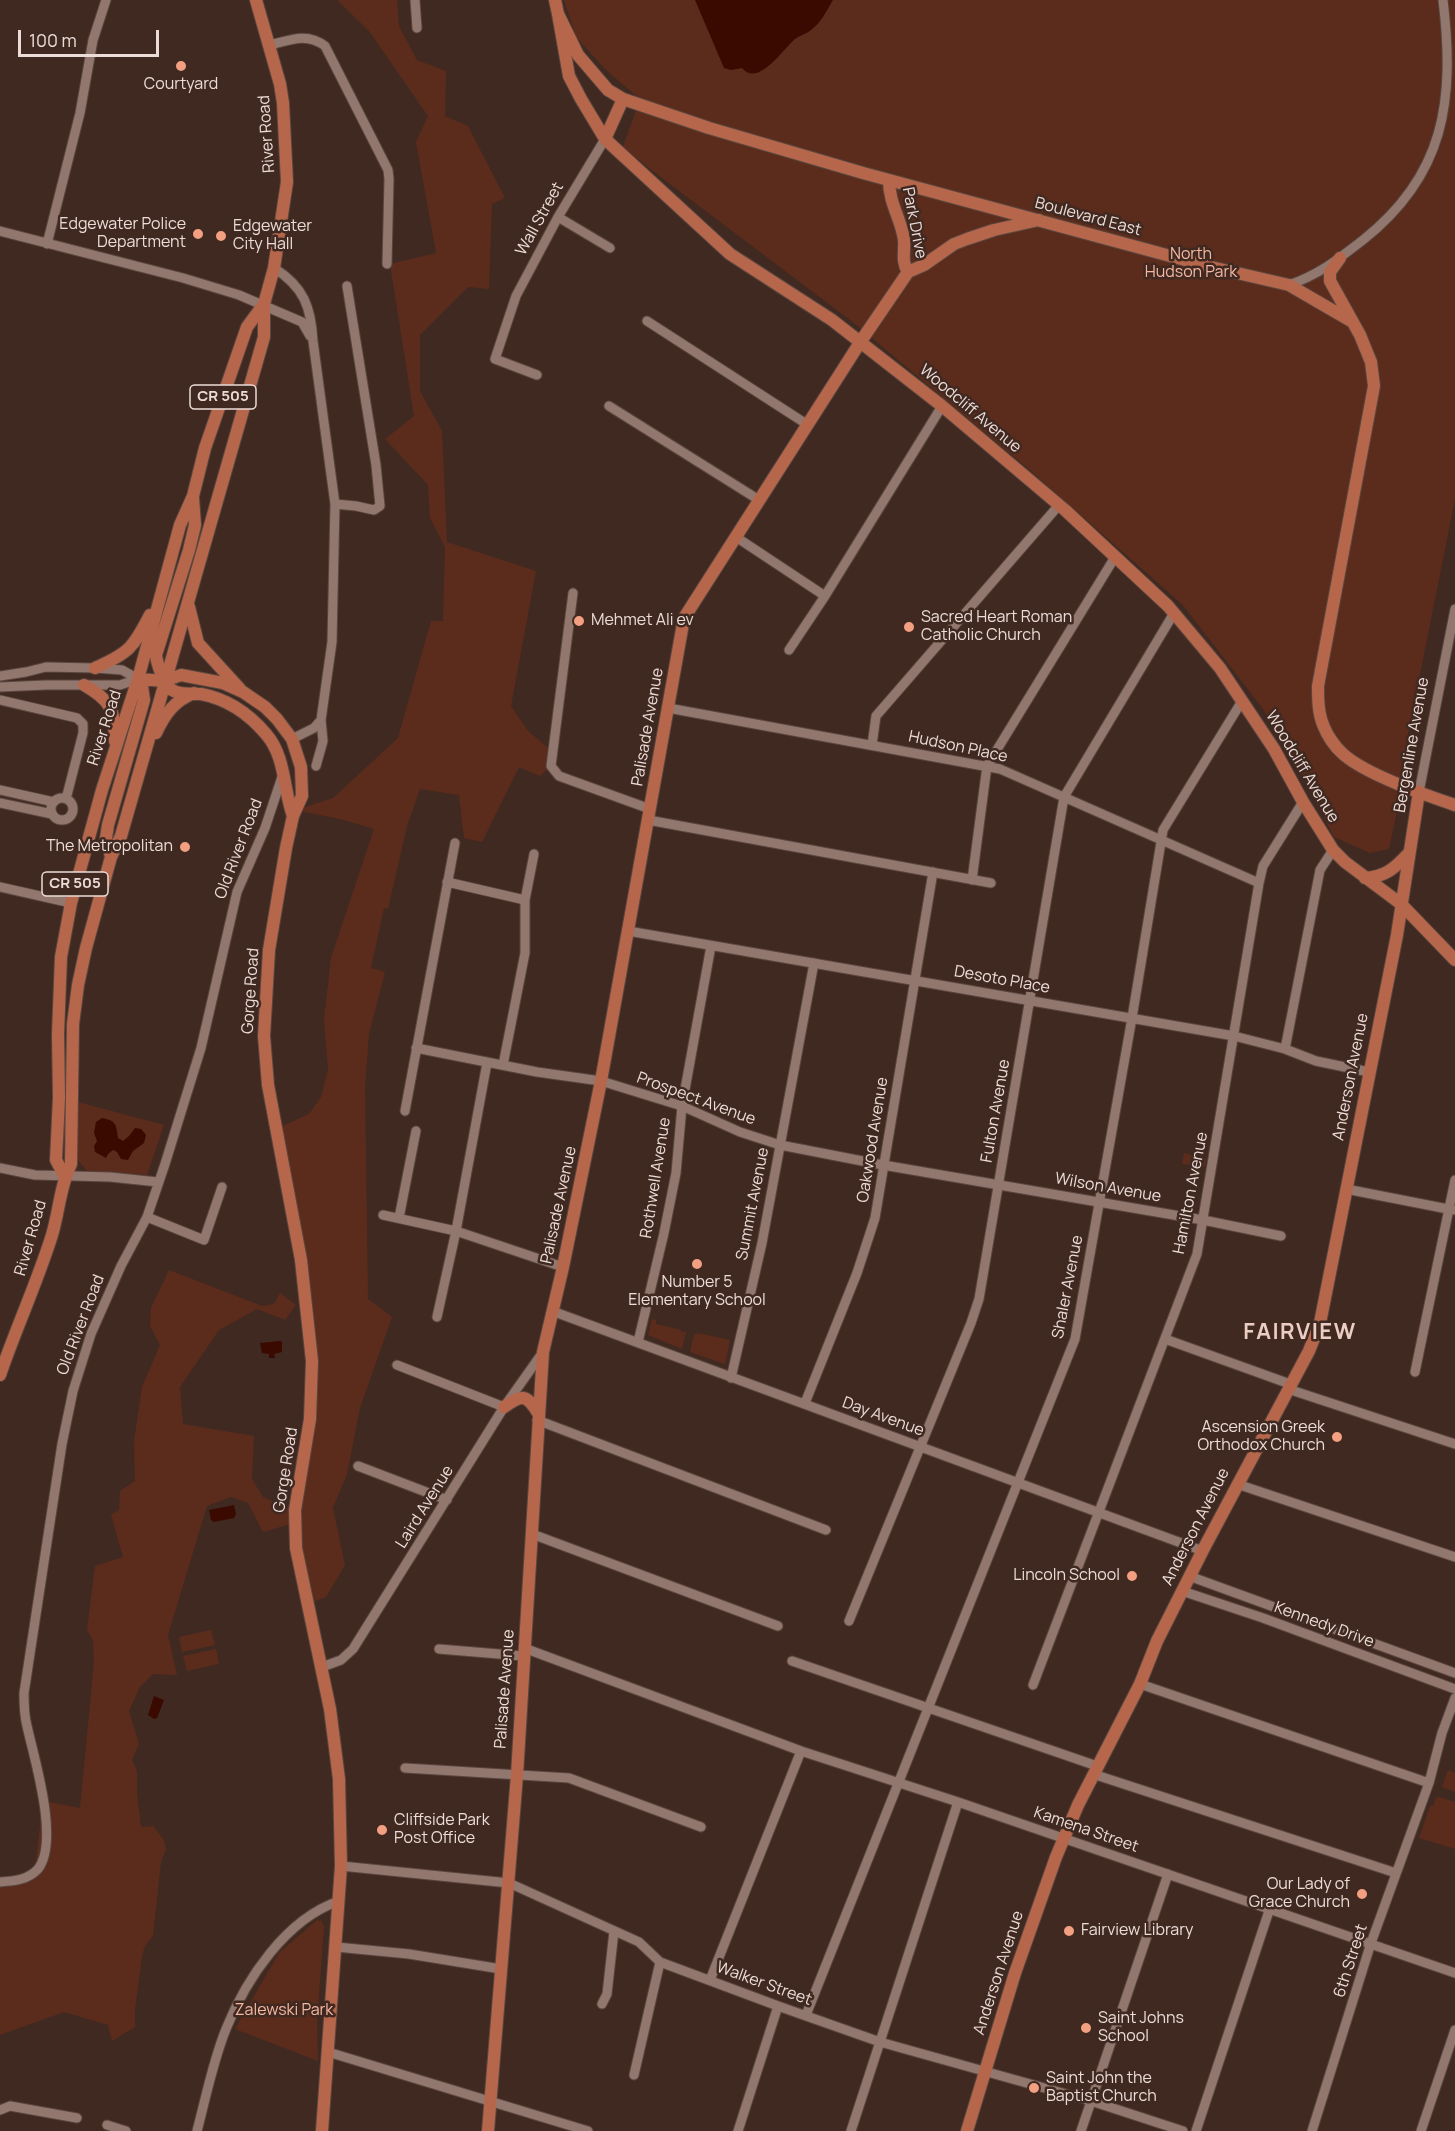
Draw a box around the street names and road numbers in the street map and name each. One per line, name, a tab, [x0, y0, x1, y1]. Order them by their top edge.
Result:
street label: River Road	[255, 94, 279, 174]
street label: Wall Street	[512, 179, 568, 259]
street label: Park Drive	[898, 186, 930, 260]
street label: Boulevard East	[1033, 194, 1143, 240]
street label: Woodcliff Avenue	[915, 361, 1025, 457]
road number: CR 505	[190, 385, 256, 409]
street label: Palisade Avenue	[628, 666, 668, 788]
street label: Bergenline Avenue	[1391, 676, 1433, 814]
street label: River Road	[84, 688, 126, 768]
street label: Woodcliff Avenue	[1261, 708, 1343, 826]
street label: Hudson Place	[907, 727, 1009, 767]
street label: Old River Road	[211, 796, 267, 902]
road number: CR 505	[42, 872, 108, 896]
street label: Gorge Road	[238, 947, 264, 1035]
street label: Desoto Place	[953, 962, 1051, 998]
street label: Anderson Avenue	[1329, 1012, 1373, 1142]
street label: Fulton Avenue	[977, 1058, 1015, 1164]
street label: Prospect Avenue	[634, 1069, 758, 1129]
street label: Oakwood Avenue	[854, 1076, 892, 1204]
street label: Rothwell Avenue	[637, 1116, 675, 1240]
street label: Hamilton Avenue	[1170, 1130, 1212, 1256]
street label: Palisade Avenue	[537, 1144, 581, 1266]
street label: Summit Avenue	[733, 1146, 773, 1262]
street label: Wilson Avenue	[1053, 1169, 1163, 1207]
street label: River Road	[11, 1198, 51, 1278]
street label: Shaler Avenue	[1049, 1234, 1087, 1340]
street label: Old River Road	[53, 1272, 109, 1378]
street label: Day Avenue	[840, 1393, 926, 1441]
street label: Gorge Road	[270, 1426, 302, 1514]
street label: Laird Avenue	[392, 1462, 458, 1552]
street label: Anderson Avenue	[1158, 1465, 1234, 1589]
street label: Kennedy Drive	[1271, 1598, 1377, 1652]
street label: Palisade Avenue	[491, 1629, 519, 1749]
street label: Kamena Street	[1031, 1803, 1141, 1857]
street label: Anderson Avenue	[970, 1909, 1028, 2037]
street label: 6th Street	[1330, 1922, 1372, 2000]
street label: Walker Street	[714, 1958, 814, 2010]

